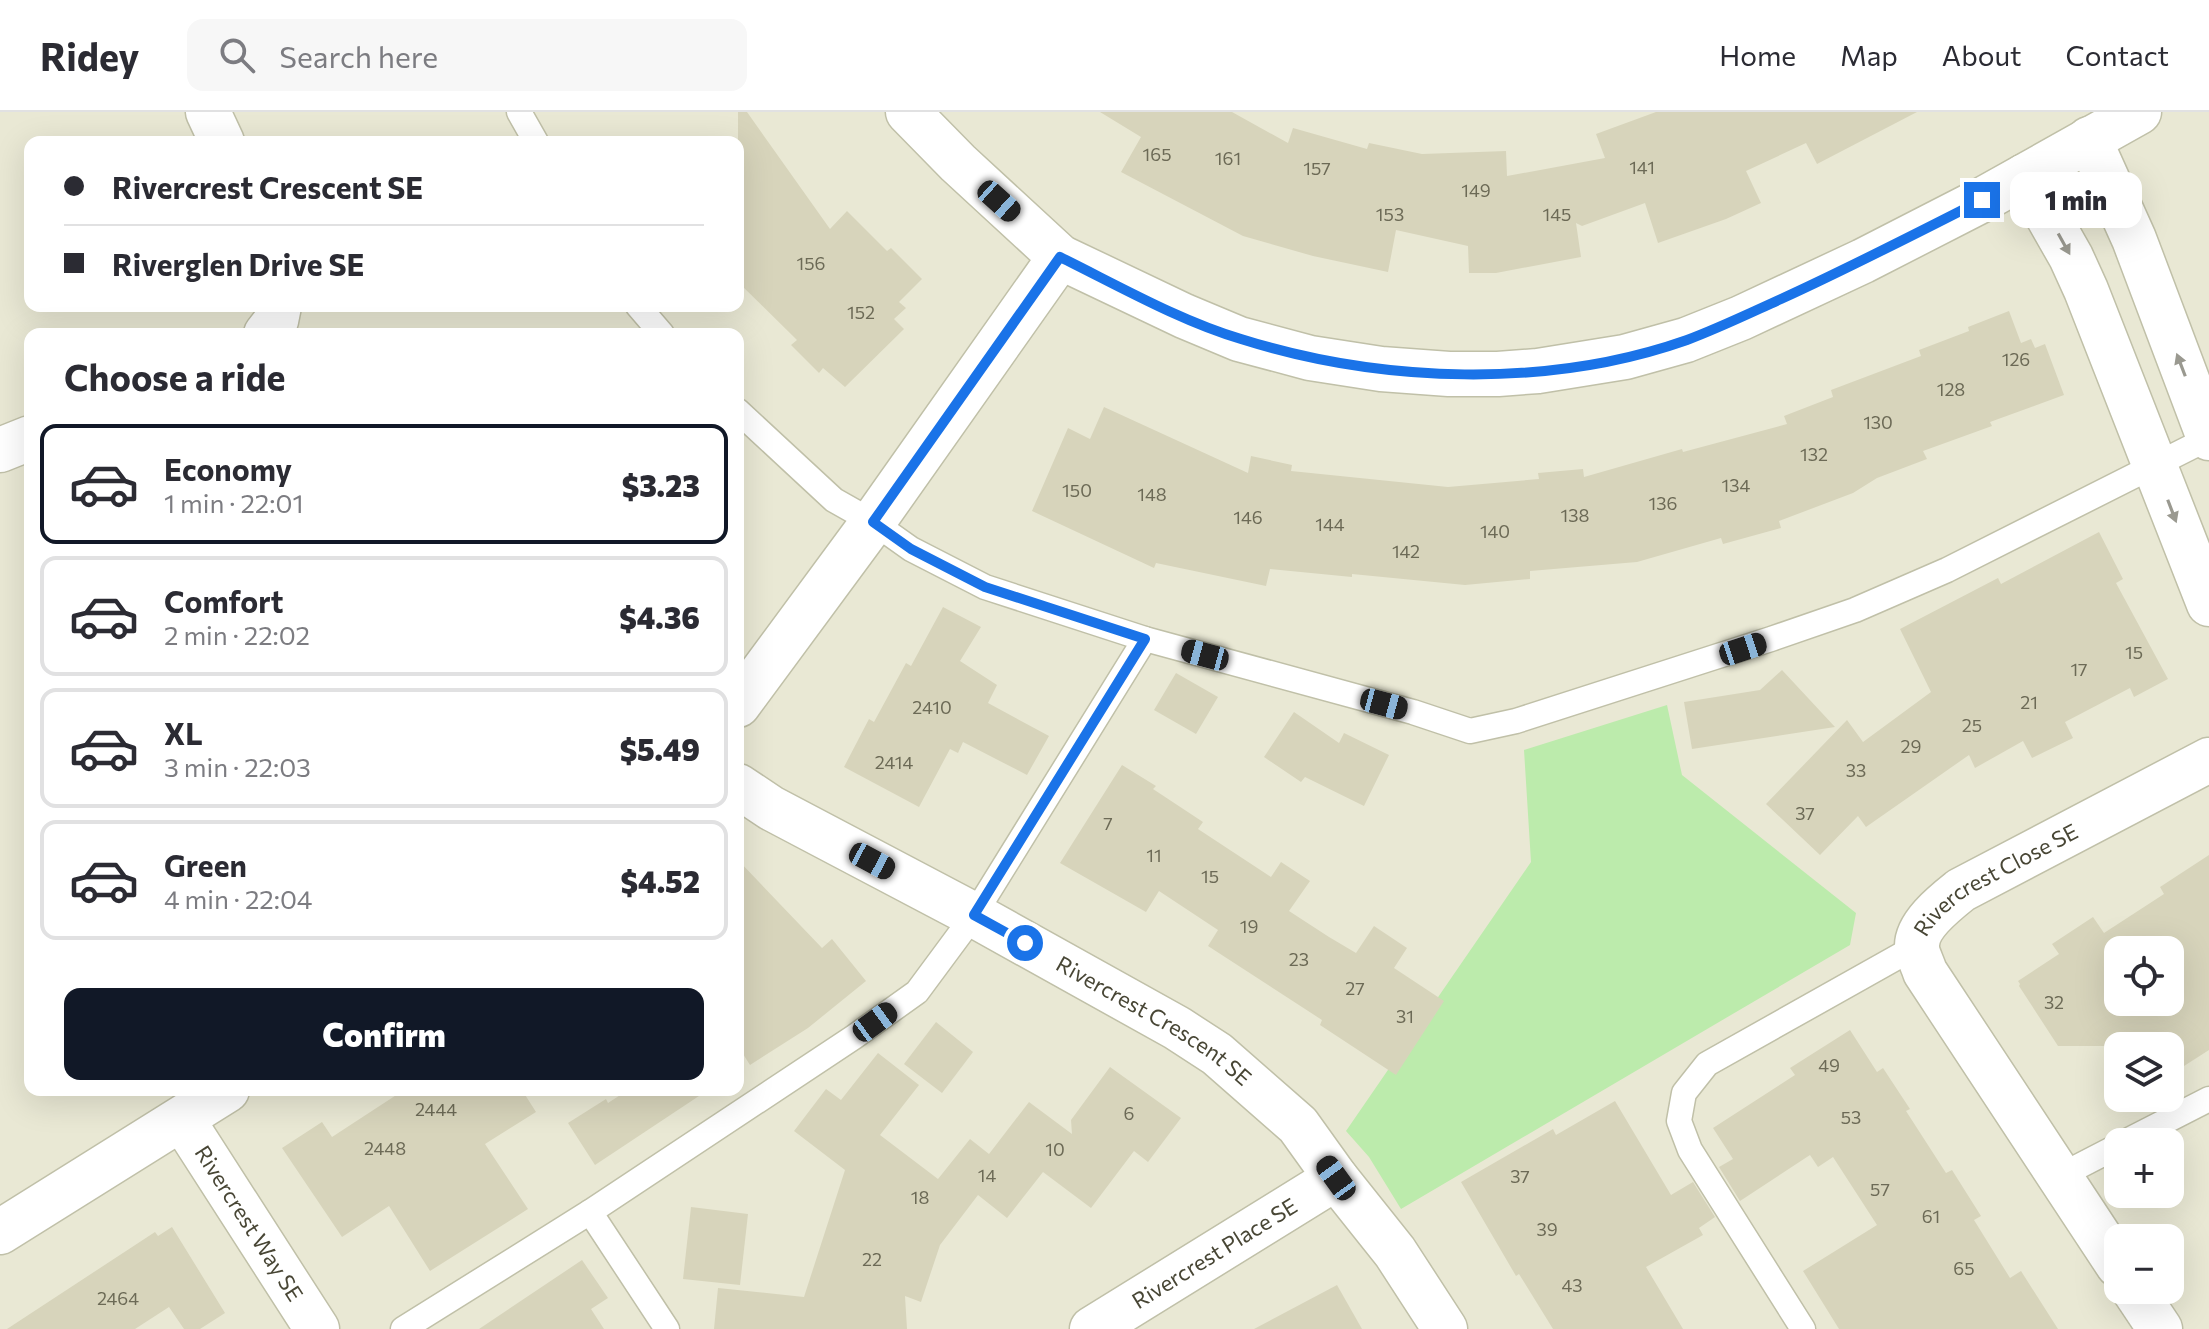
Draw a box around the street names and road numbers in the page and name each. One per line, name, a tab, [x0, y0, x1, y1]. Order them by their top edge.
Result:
street label: Rivercrest Close SE	[1907, 817, 2082, 941]
street label: Rivercrest Crescent SE	[1052, 950, 1257, 1091]
street label: Rivercrest Way SE	[190, 1140, 309, 1306]
street label: Rivercrest Place SE	[1127, 1192, 1302, 1314]

